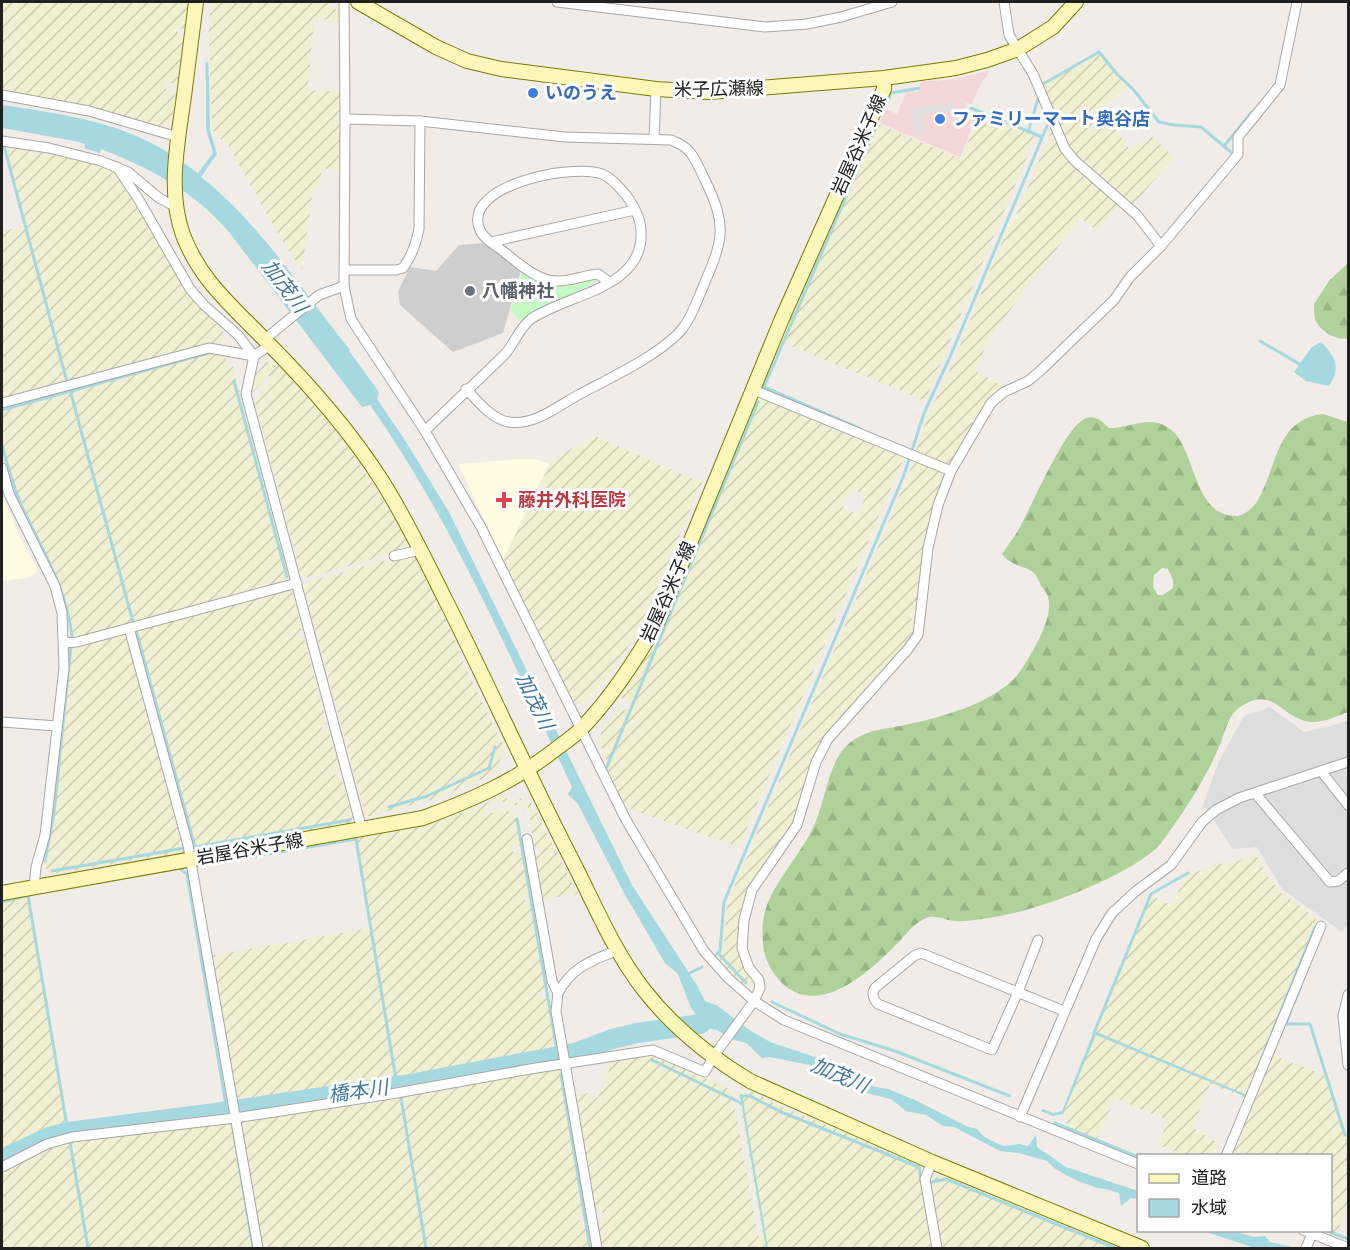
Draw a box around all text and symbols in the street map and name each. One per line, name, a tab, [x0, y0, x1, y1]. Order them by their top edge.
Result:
street label: 米子広瀬線	[674, 77, 764, 100]
place label: いのうえ	[545, 82, 617, 103]
marker: いのうえ	[526, 86, 540, 100]
street label: 岩屋谷米子線	[827, 91, 890, 198]
place label: ファミリーマート奥谷店	[952, 108, 1150, 129]
marker: ファミリーマート奥谷店	[933, 112, 947, 126]
water label: 加茂川	[257, 255, 314, 319]
place label: 八幡神社	[482, 280, 554, 301]
marker: 八幡神社	[463, 284, 477, 298]
place label: 藤井外科医院	[518, 489, 626, 510]
marker: 藤井外科医院	[495, 491, 513, 509]
street label: 岩屋谷米子線	[636, 538, 699, 645]
water label: 加茂川	[511, 669, 560, 735]
street label: 岩屋谷米子線	[195, 829, 305, 868]
water label: 加茂川	[808, 1052, 874, 1099]
water label: 橋本川	[327, 1075, 391, 1107]
legend	[1137, 1154, 1332, 1232]
text: 道路	[1191, 1167, 1227, 1188]
text: 水域	[1191, 1197, 1227, 1218]

